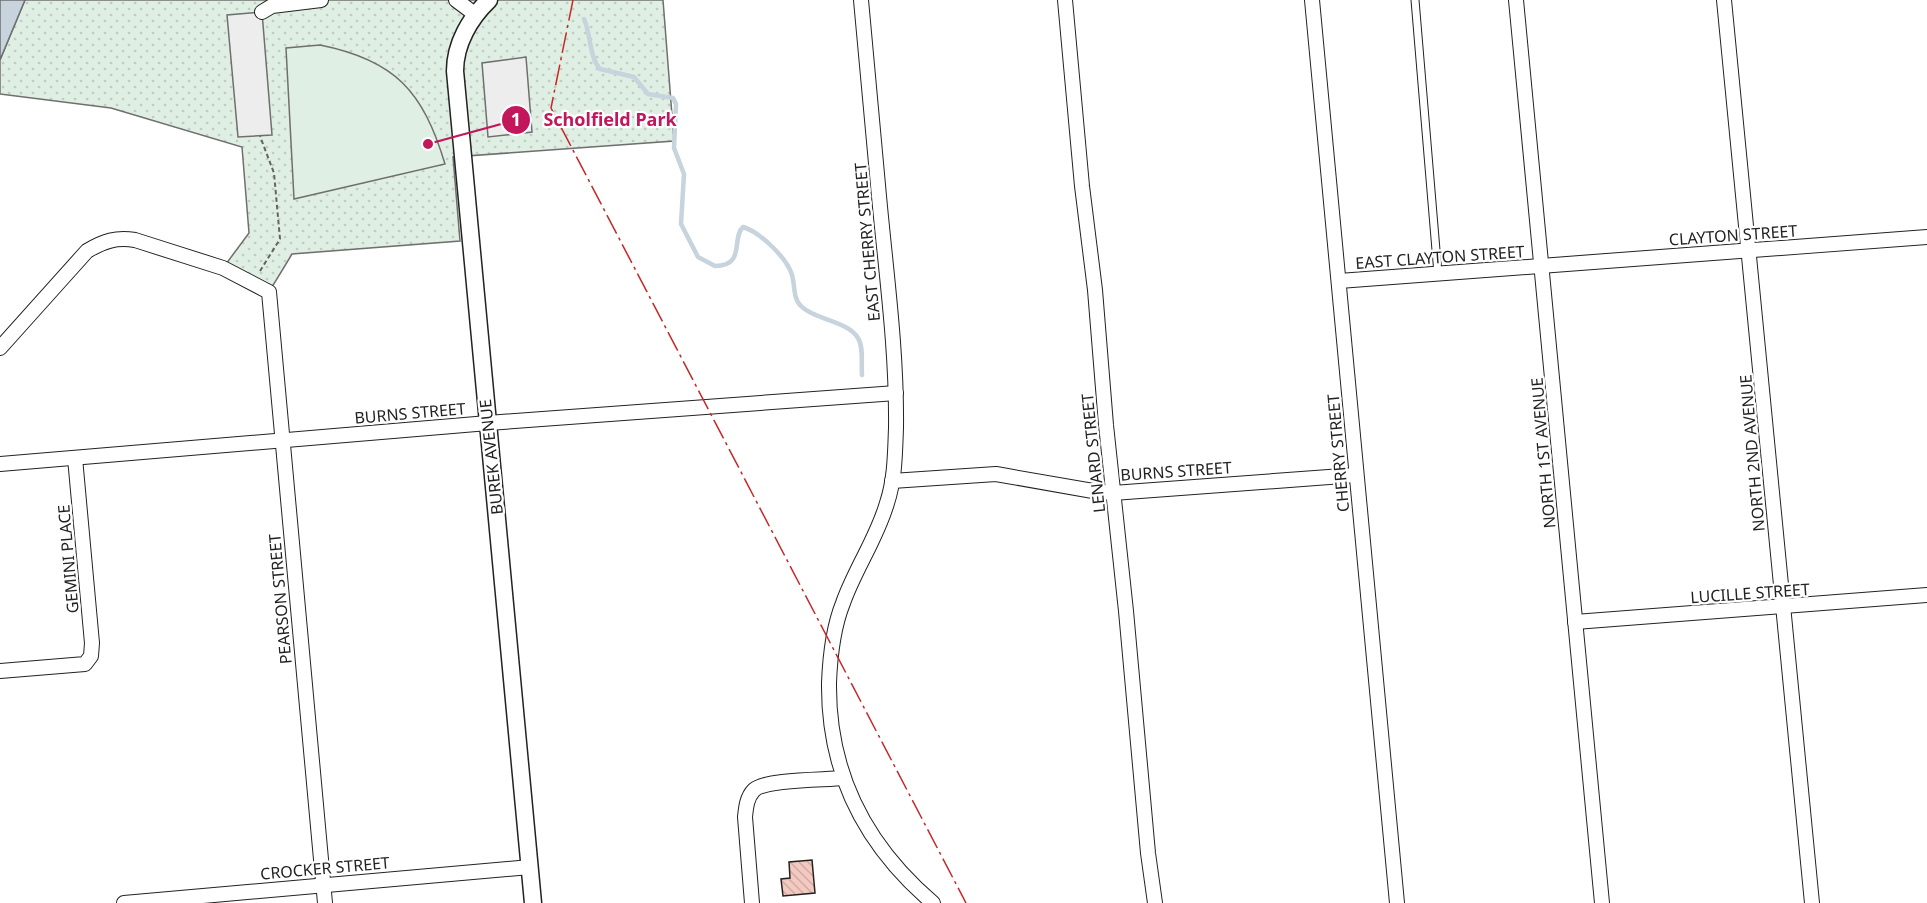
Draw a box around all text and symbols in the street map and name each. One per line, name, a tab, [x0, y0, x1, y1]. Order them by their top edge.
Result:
callout: Scholfield Park	[501, 102, 688, 138]
text: 1	[511, 107, 521, 131]
text: Scholfield Park	[543, 107, 677, 131]
street label: EAST CHERRY STREET	[849, 162, 885, 322]
street label: CLAYTON STREET	[1668, 220, 1798, 250]
street label: EAST CLAYTON STREET	[1355, 240, 1525, 274]
street label: NORTH 2ND AVENUE	[1734, 374, 1770, 532]
street label: NORTH 1ST AVENUE	[1525, 377, 1561, 529]
street label: LENARD STREET	[1076, 392, 1110, 514]
street label: CHERRY STREET	[1322, 393, 1354, 513]
street label: BURNS STREET	[354, 397, 467, 429]
street label: BUREK AVENUE	[474, 398, 508, 516]
street label: BURNS STREET	[1120, 456, 1232, 486]
street label: GEMINI PLACE	[52, 504, 84, 614]
street label: PEARSON STREET	[263, 533, 297, 665]
street label: LUCILLE STREET	[1690, 578, 1811, 608]
street label: CROCKER STREET	[259, 851, 391, 885]

